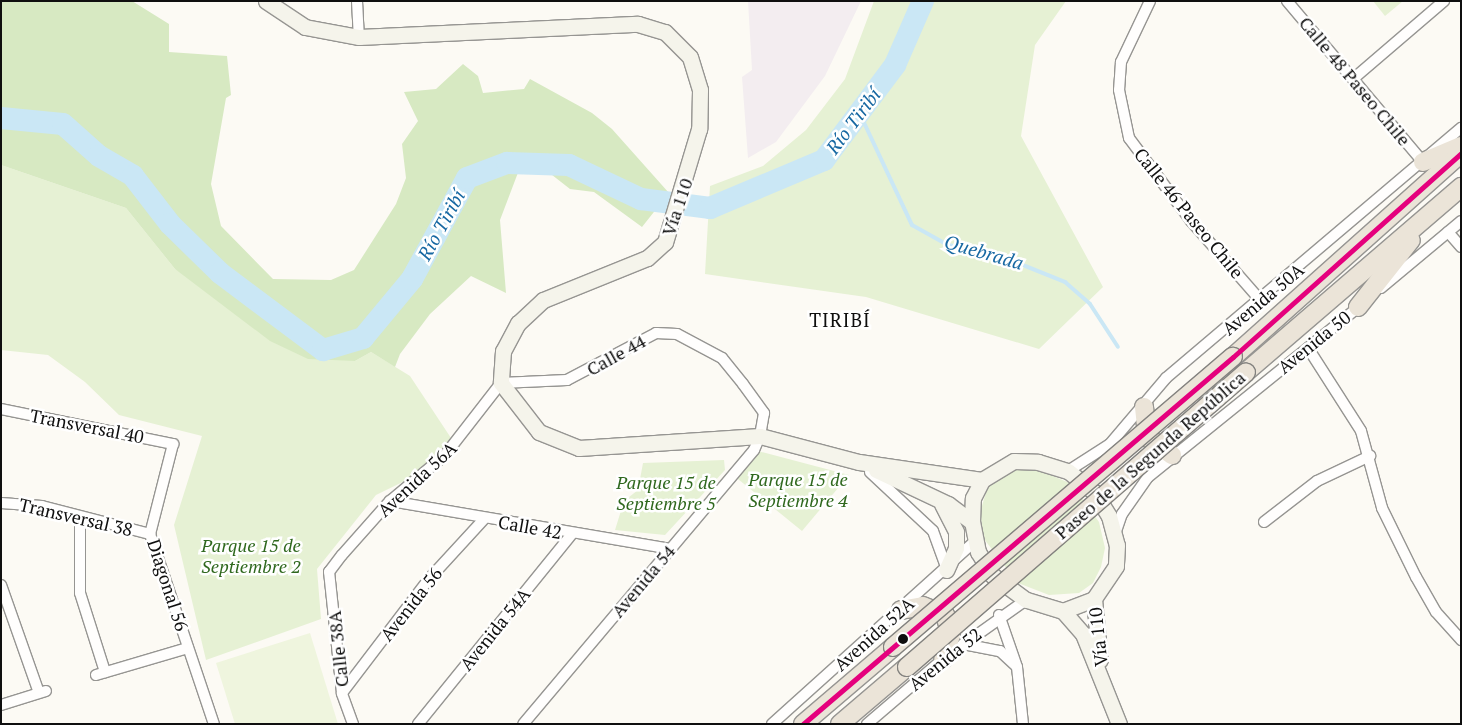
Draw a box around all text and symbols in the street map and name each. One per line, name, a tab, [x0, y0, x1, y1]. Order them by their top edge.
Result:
street label: Calle 48 Paseo Chile	[1295, 12, 1415, 150]
water label: Río Tiribí	[821, 84, 885, 158]
street label: Calle 46 Paseo Chile	[1130, 143, 1248, 283]
street label: Vía 110	[657, 175, 697, 239]
water label: Río Tiribí	[412, 186, 470, 264]
water label: Quebrada	[942, 230, 1026, 274]
street label: Avenida 50A	[1218, 259, 1308, 339]
street label: Avenida 50	[1273, 306, 1355, 378]
district label: TIRIBÍ	[808, 309, 872, 331]
street label: Calle 44	[583, 330, 649, 380]
street label: Paseo de la Segunda República	[1051, 367, 1249, 543]
street label: Transversal 40	[28, 404, 146, 448]
street label: Avenida 56A	[373, 437, 461, 521]
park label: Parque 15 de Septiembre 4	[748, 469, 848, 512]
park label: Parque 15 de Septiembre 5	[616, 472, 716, 514]
street label: Transversal 38	[17, 493, 135, 541]
street label: Calle 42	[497, 511, 563, 543]
park label: Parque 15 de Septiembre 2	[201, 535, 301, 578]
street label: Diagonal 56	[143, 536, 193, 634]
street label: Avenida 54	[607, 541, 679, 621]
street label: Avenida 56	[376, 563, 446, 645]
street label: Avenida 54A	[455, 583, 535, 675]
street label: Avenida 52A	[830, 593, 918, 675]
street label: Vía 110	[1084, 606, 1112, 668]
street label: Calle 38A	[323, 610, 353, 688]
street label: Avenida 52	[904, 623, 986, 695]
unlabelled marker	[898, 634, 908, 644]

